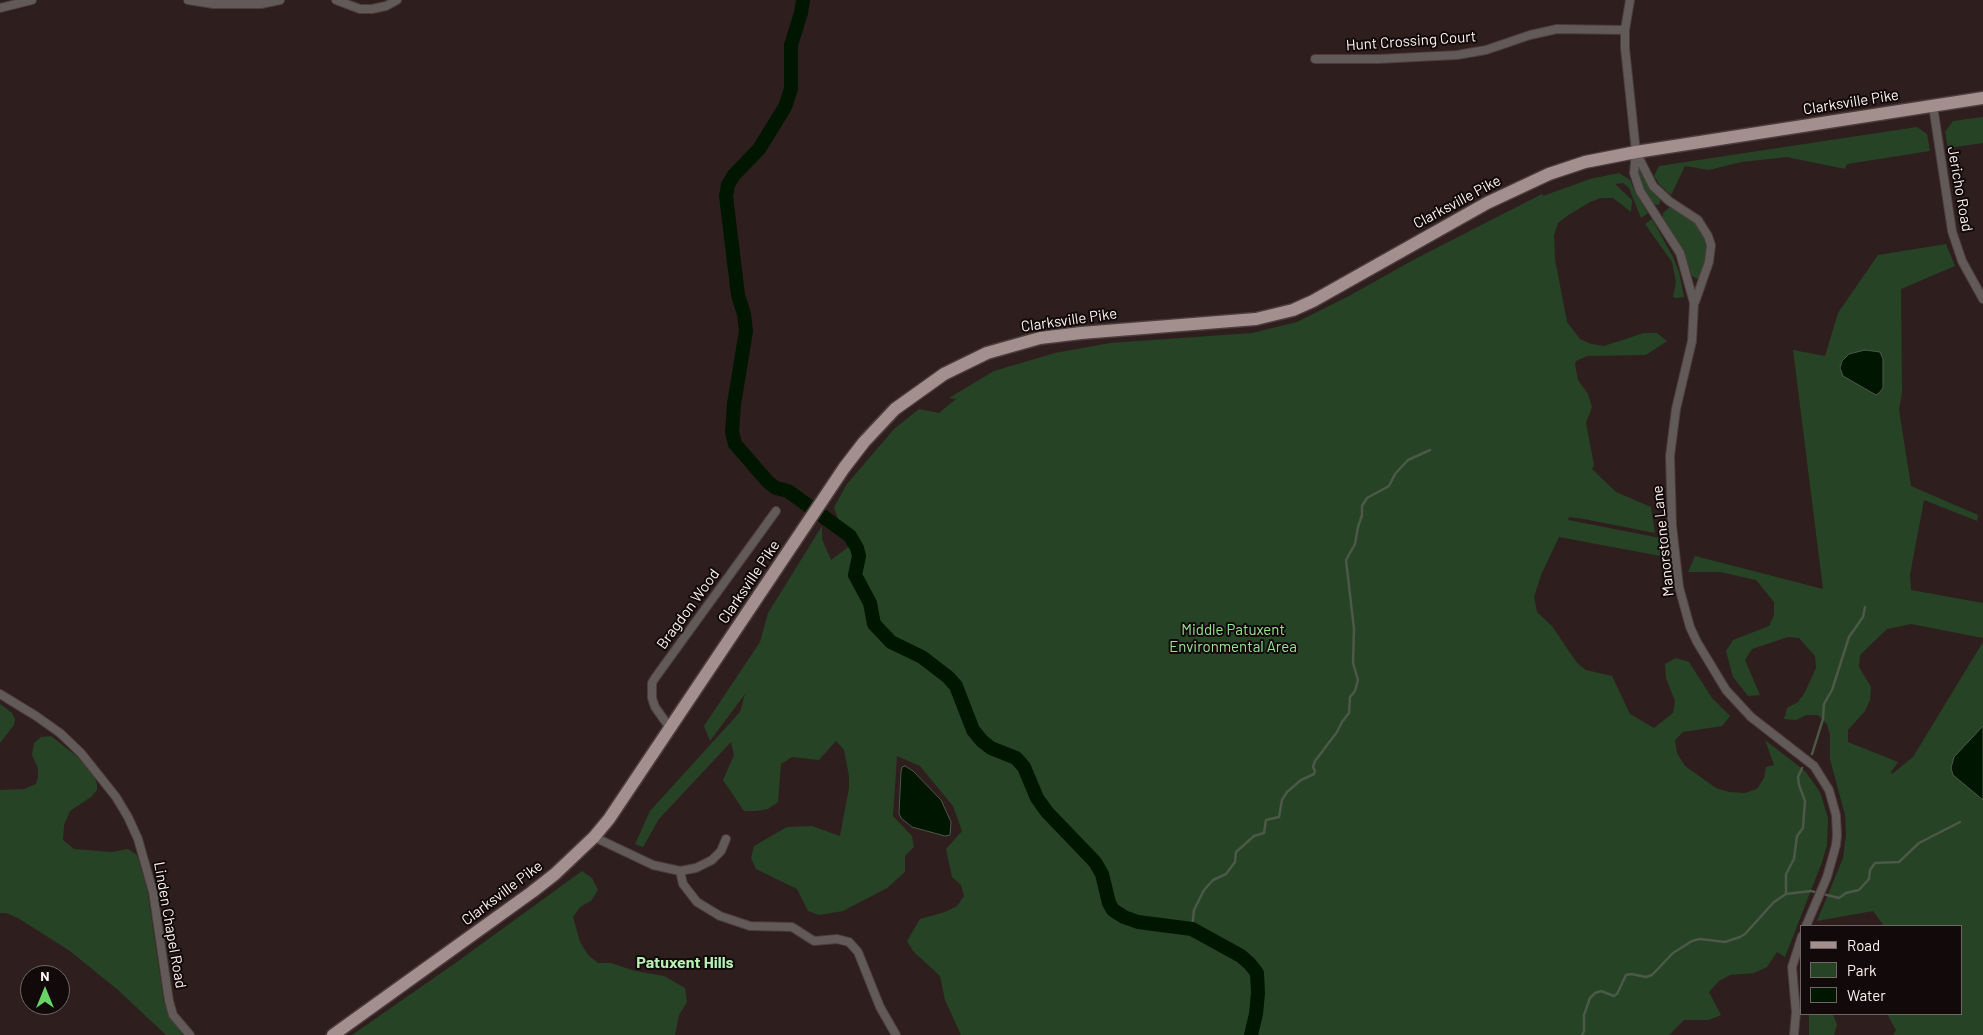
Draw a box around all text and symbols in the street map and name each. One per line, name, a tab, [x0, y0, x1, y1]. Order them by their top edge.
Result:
street label: Hunt Crossing Court	[1345, 27, 1477, 55]
street label: Clarksville Pike	[1802, 86, 1900, 118]
street label: Jericho Road	[1944, 145, 1976, 233]
street label: Clarksville Pike	[1410, 171, 1504, 233]
street label: Clarksville Pike	[1020, 304, 1118, 336]
street label: Manorstone Lane	[1648, 485, 1678, 597]
street label: Clarksville Pike	[715, 537, 783, 627]
street label: Bragdon Wood	[653, 565, 723, 653]
park label: Middle Patuxent Environmental Area	[1169, 621, 1297, 656]
street label: Clarksville Pike	[458, 857, 546, 929]
street label: Linden Chapel Road	[150, 860, 190, 990]
legend	[1800, 925, 1963, 1015]
text: Road	[1847, 936, 1880, 954]
district label: Patuxent Hills	[636, 953, 734, 973]
text: Park	[1847, 961, 1876, 979]
north arrow	[20, 965, 70, 1015]
text: N	[40, 967, 50, 984]
text: Water	[1847, 986, 1886, 1004]

